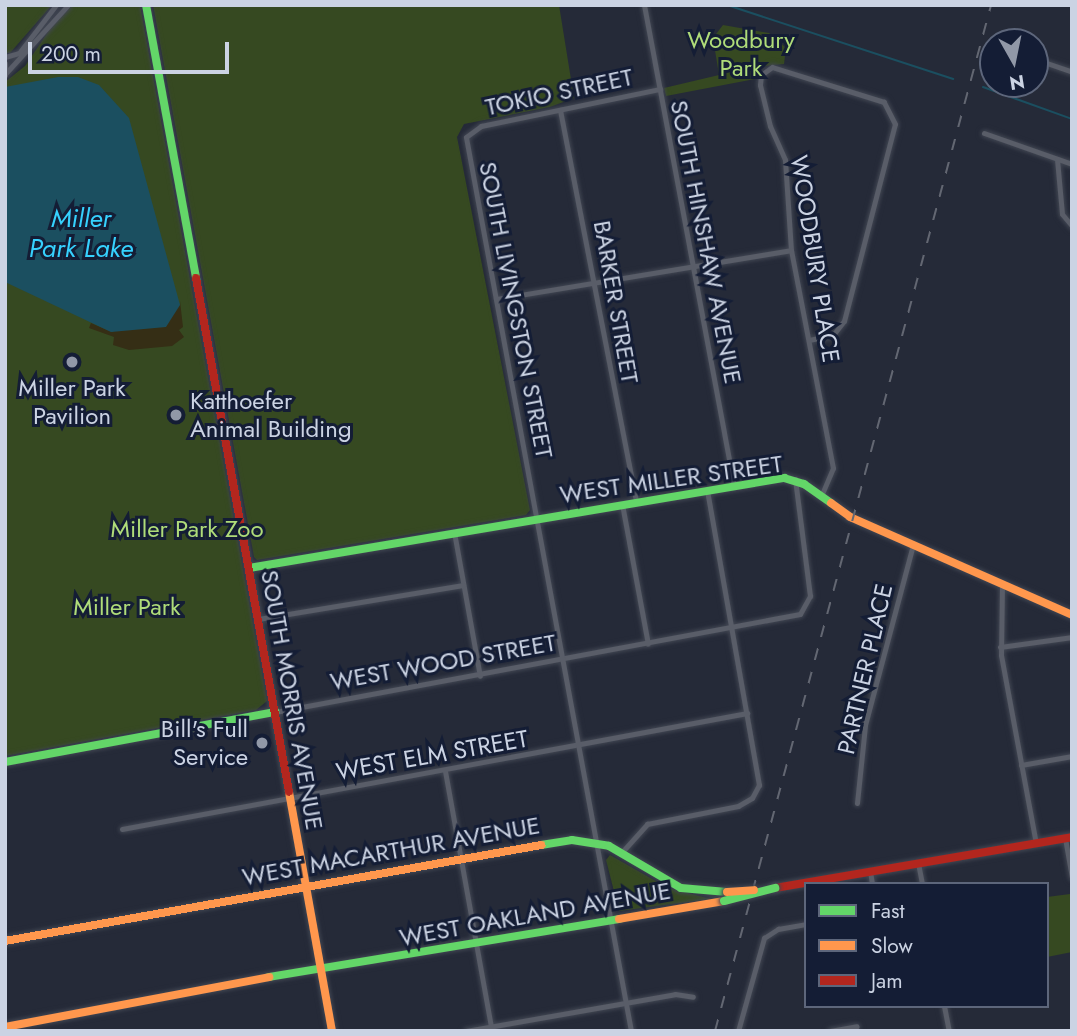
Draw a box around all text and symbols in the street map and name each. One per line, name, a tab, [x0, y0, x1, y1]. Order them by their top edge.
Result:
park label: Woodbury Park	[687, 26, 795, 82]
scale bar	[32, 28, 233, 72]
north arrow	[979, 28, 1049, 98]
text: 200 m	[41, 39, 101, 69]
street label: TOKIO STREET	[483, 62, 635, 122]
text: N	[1007, 68, 1027, 97]
street label: SOUTH HINSHAW AVENUE	[664, 98, 748, 386]
street label: WOODBURY PLACE	[784, 153, 846, 365]
street label: SOUTH LIVINGSTON STREET	[473, 159, 559, 461]
water label: Miller Park Lake	[29, 203, 133, 264]
street label: BARKER STREET	[587, 218, 645, 386]
marker: Miller Park Pavilion	[64, 354, 80, 370]
place label: Miller Park Pavilion	[18, 374, 126, 430]
place label: Katthoefer Animal Building	[190, 387, 352, 443]
marker: Katthoefer Animal Building	[168, 407, 184, 423]
street label: WEST MILLER STREET	[558, 449, 784, 509]
park label: Miller Park Zoo	[110, 515, 264, 543]
street label: SOUTH MORRIS AVENUE	[255, 568, 329, 832]
street label: PARTNER PLACE	[831, 581, 899, 757]
park label: Miller Park	[73, 593, 181, 621]
street label: WEST WOOD STREET	[328, 628, 558, 696]
place label: Bill's Full Service	[161, 715, 248, 771]
street label: WEST ELM STREET	[334, 724, 530, 786]
marker: Bill's Full Service	[254, 735, 270, 751]
street label: WEST MACARTHUR AVENUE	[240, 811, 542, 891]
street label: WEST OAKLAND AVENUE	[397, 876, 673, 952]
legend	[804, 882, 1049, 1008]
text: Fast	[871, 896, 904, 926]
text: Slow	[871, 931, 913, 961]
text: Jam	[871, 966, 903, 996]

